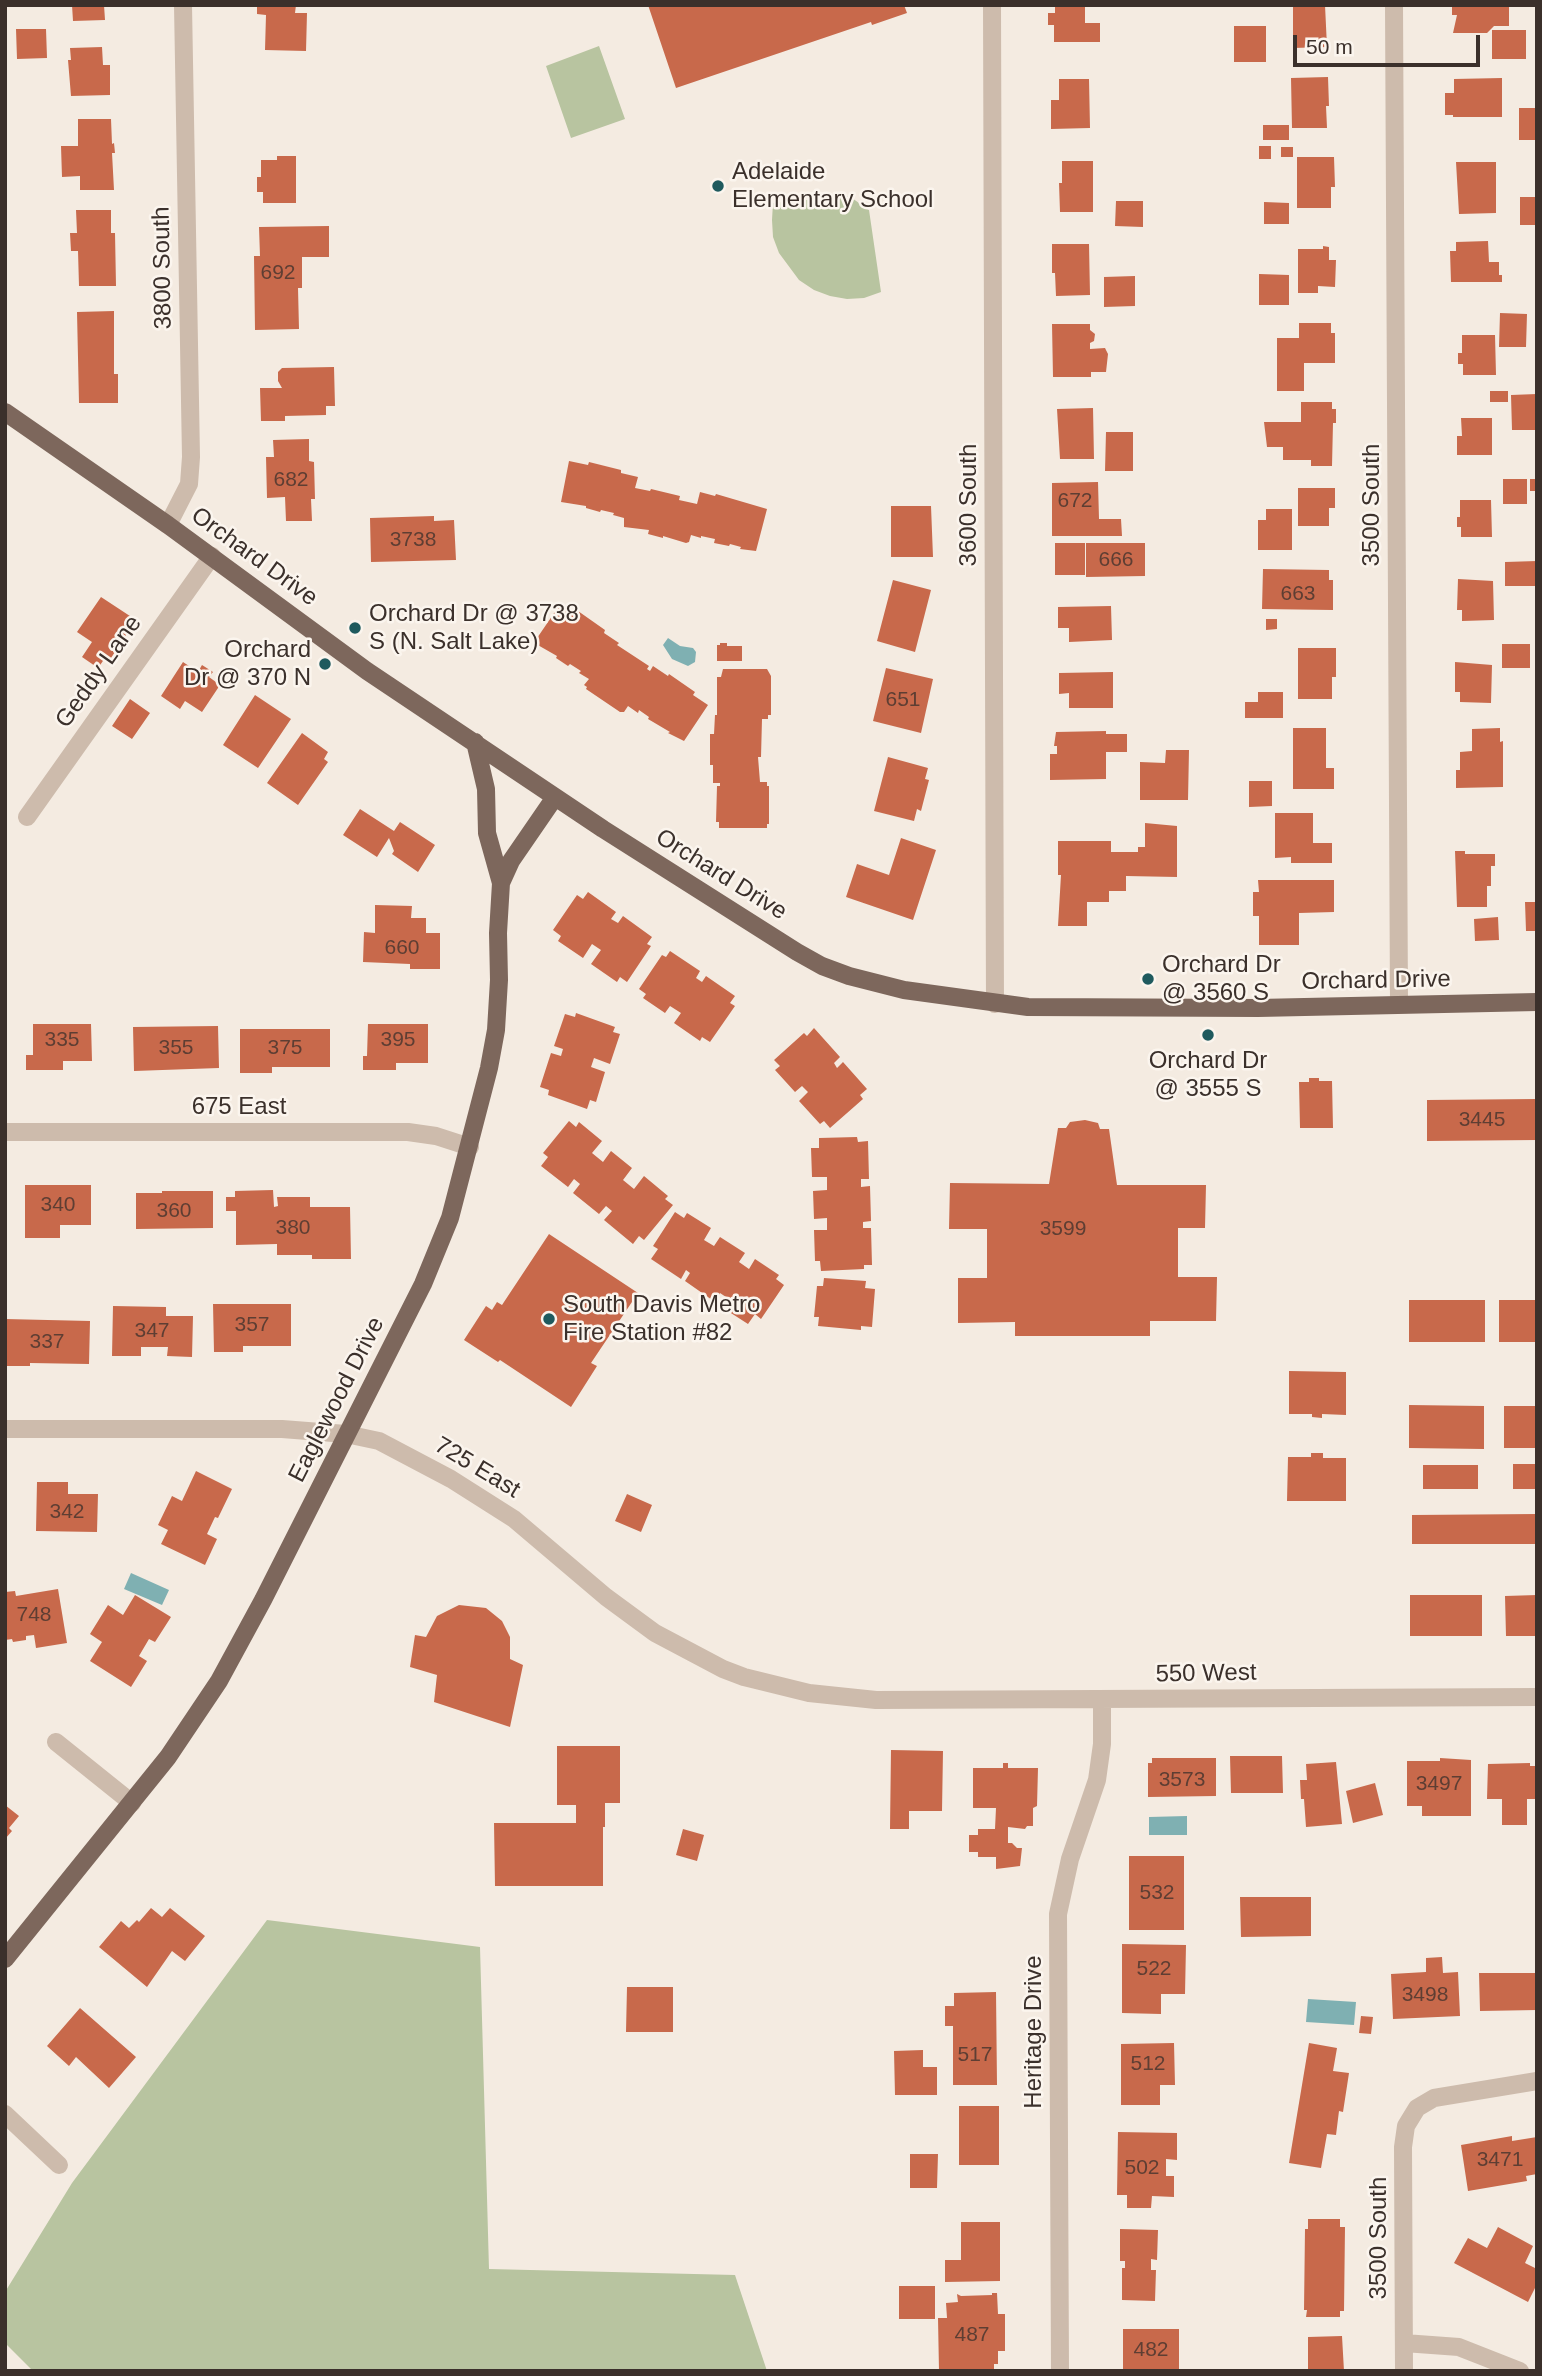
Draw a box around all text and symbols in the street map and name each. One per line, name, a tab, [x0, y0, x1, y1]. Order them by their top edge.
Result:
scale bar	[1297, 21, 1484, 65]
text: 50 m	[1306, 35, 1353, 58]
place label: Adelaide Elementary School	[732, 158, 933, 214]
marker: Adelaide Elementary School	[710, 178, 726, 194]
street label: 3800 South	[148, 206, 178, 330]
house number: 692	[260, 260, 296, 286]
street label: 3600 South	[955, 444, 983, 566]
street label: 3500 South	[1358, 444, 1386, 566]
house number: 682	[273, 467, 309, 493]
house number: 672	[1057, 488, 1093, 514]
street label: Orchard Drive	[185, 501, 323, 613]
house number: 3738	[390, 527, 436, 553]
house number: 666	[1098, 547, 1134, 573]
house number: 663	[1280, 581, 1316, 607]
place label: Orchard Dr @ 3738 S (N. Salt Lake)	[369, 600, 579, 656]
street label: Geddy Lane	[50, 610, 148, 734]
marker: Orchard Dr @ 3738 S (N. Salt Lake)	[347, 620, 363, 636]
place label: Orchard Dr @ 370 N	[184, 636, 311, 692]
marker: Orchard Dr @ 370 N	[317, 656, 333, 672]
house number: 651	[885, 687, 921, 713]
street label: Orchard Drive	[650, 823, 792, 927]
house number: 660	[384, 935, 420, 961]
place label: Orchard Dr @ 3560 S	[1162, 951, 1281, 1007]
street label: Orchard Drive	[1301, 965, 1451, 997]
marker: Orchard Dr @ 3560 S	[1140, 971, 1156, 987]
house number: 335	[44, 1027, 80, 1053]
house number: 395	[380, 1027, 416, 1053]
marker: Orchard Dr @ 3555 S	[1200, 1027, 1216, 1043]
house number: 355	[158, 1035, 194, 1061]
house number: 375	[267, 1035, 303, 1061]
place label: Orchard Dr @ 3555 S	[1149, 1047, 1267, 1103]
street label: 675 East	[192, 1093, 286, 1121]
house number: 3445	[1459, 1107, 1505, 1133]
house number: 340	[40, 1192, 76, 1218]
house number: 360	[156, 1198, 192, 1224]
house number: 380	[275, 1215, 311, 1241]
house number: 3599	[1040, 1216, 1086, 1242]
place label: South Davis Metro Fire Station #82	[563, 1291, 760, 1347]
marker: South Davis Metro Fire Station #82	[541, 1311, 557, 1327]
house number: 357	[234, 1312, 270, 1338]
street label: Eaglewood Drive	[283, 1313, 391, 1487]
house number: 347	[134, 1318, 170, 1344]
house number: 337	[29, 1329, 65, 1355]
street label: 725 East	[429, 1431, 525, 1505]
house number: 342	[49, 1499, 85, 1525]
house number: 748	[16, 1602, 52, 1628]
street label: 550 West	[1155, 1659, 1257, 1689]
house number: 3573	[1159, 1767, 1205, 1793]
house number: 3497	[1416, 1771, 1462, 1797]
house number: 532	[1139, 1880, 1175, 1906]
street label: Heritage Drive	[1020, 1955, 1048, 2109]
house number: 522	[1136, 1956, 1172, 1982]
house number: 3498	[1402, 1982, 1448, 2008]
house number: 517	[957, 2042, 993, 2068]
house number: 512	[1130, 2051, 1166, 2077]
house number: 3471	[1477, 2147, 1523, 2173]
house number: 502	[1124, 2155, 1160, 2181]
street label: 3500 South	[1365, 2177, 1393, 2299]
house number: 487	[954, 2322, 990, 2348]
house number: 482	[1133, 2337, 1169, 2363]

